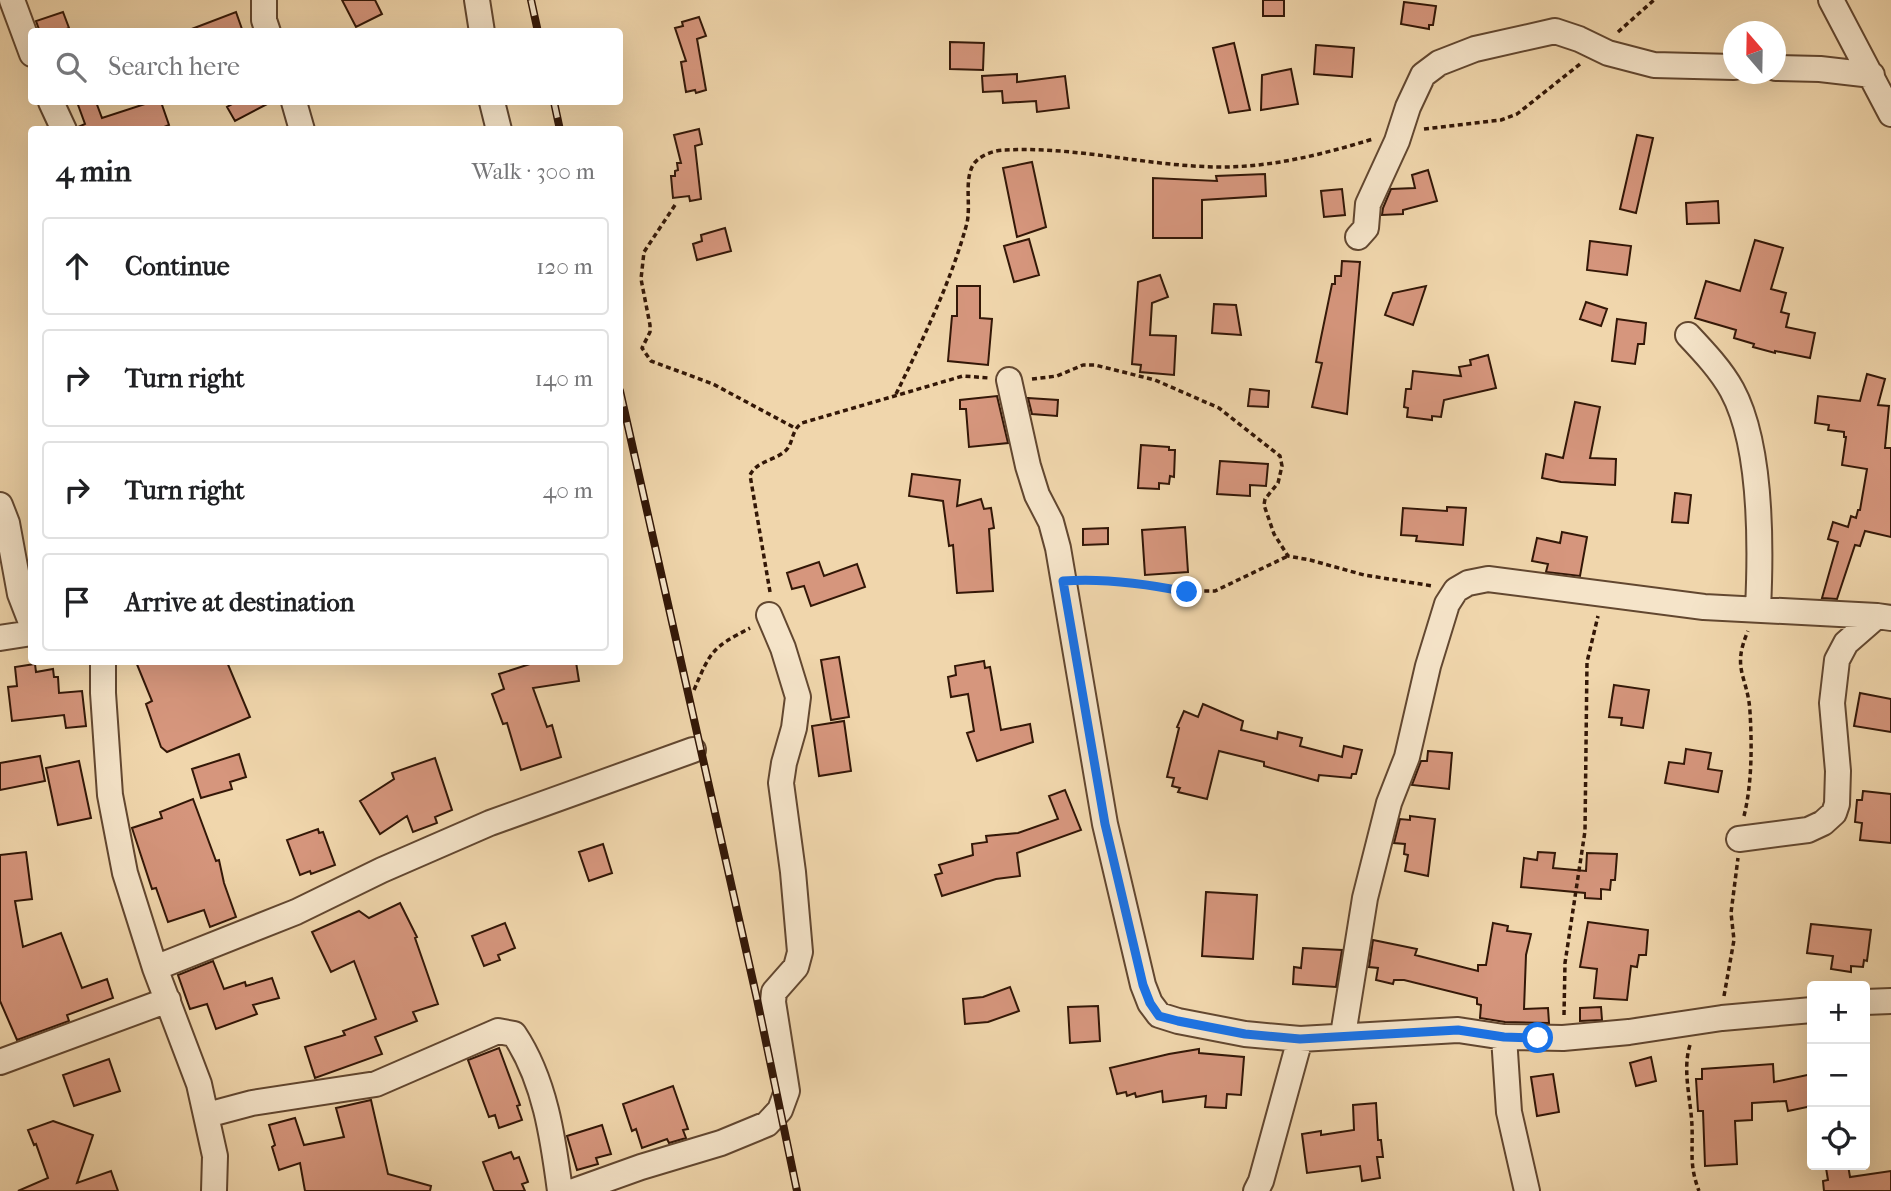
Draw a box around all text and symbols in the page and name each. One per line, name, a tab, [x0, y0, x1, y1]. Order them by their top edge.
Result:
north arrow	[1723, 21, 1786, 84]
search box	[28, 28, 623, 105]
icon: search	[52, 48, 90, 86]
text: Search here	[108, 51, 240, 82]
text: 4 min	[56, 154, 131, 189]
text: Walk · 300 m	[472, 158, 595, 185]
icon: ahead	[58, 247, 96, 285]
text: Continue	[125, 251, 230, 282]
text: 120 m	[536, 253, 593, 280]
icon: right	[58, 359, 96, 397]
text: Turn right	[125, 363, 245, 394]
text: 140 m	[534, 365, 593, 392]
icon: right	[58, 471, 96, 509]
text: Turn right	[125, 475, 245, 506]
text: 40 m	[543, 477, 593, 504]
route end	[1171, 576, 1202, 607]
icon: arrive	[58, 583, 96, 621]
text: Arrive at destination	[125, 587, 355, 618]
map controls	[1807, 981, 1870, 1170]
button: +	[1807, 981, 1870, 1044]
route start	[1522, 1022, 1553, 1053]
button: −	[1807, 1044, 1870, 1107]
button: locate	[1807, 1107, 1870, 1170]

